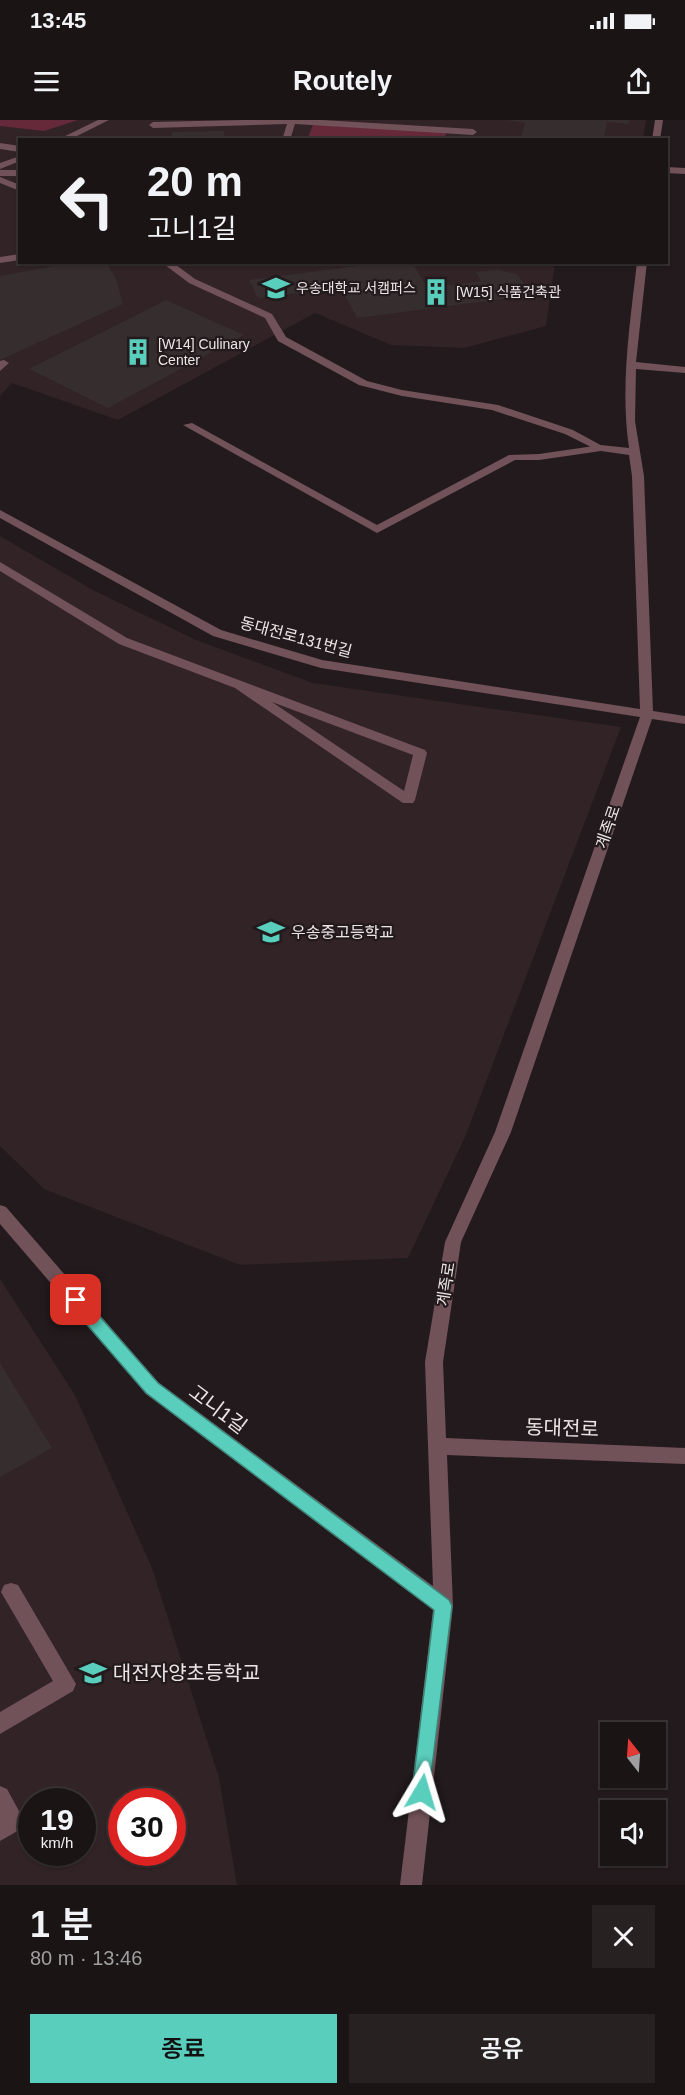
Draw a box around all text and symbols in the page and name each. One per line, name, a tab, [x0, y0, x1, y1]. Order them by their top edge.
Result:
text: 13:45	[30, 8, 86, 33]
icon: menu	[30, 65, 63, 98]
icon: share	[622, 65, 655, 98]
text: Routely	[293, 66, 392, 96]
text: 20 m	[147, 158, 243, 205]
icon: left	[48, 162, 126, 240]
text: 고니1길	[147, 214, 237, 244]
school or university icon: 우송대학교 서캠퍼스	[261, 273, 291, 303]
building icon: [W15] 식품건축관	[421, 277, 451, 307]
place label: 우송대학교 서캠퍼스	[296, 280, 416, 296]
place label: [W15] 식품건축관	[456, 284, 561, 300]
place label: [W14] Culinary Center	[158, 336, 250, 368]
building icon: [W14] Culinary Center	[123, 337, 153, 367]
street label: 동대전로131번길	[238, 614, 354, 660]
street label: 계족로	[593, 803, 623, 851]
school or university icon: 우송중고등학교	[256, 917, 286, 947]
place label: 우송중고등학교	[291, 924, 394, 941]
street label: 계족로	[434, 1261, 458, 1307]
pin	[50, 1274, 101, 1325]
icon: arrive	[59, 1283, 92, 1316]
street label: 고니1길	[185, 1380, 251, 1438]
street label: 동대전로	[525, 1416, 599, 1440]
school or university icon: 대전자양초등학교	[78, 1658, 108, 1688]
place label: 대전자양초등학교	[113, 1662, 260, 1684]
north arrow	[600, 1722, 666, 1788]
map controls	[600, 1722, 666, 1866]
position arrow	[390, 1760, 454, 1824]
speed limit sign: 30	[108, 1788, 186, 1866]
button: sound	[600, 1800, 666, 1866]
text: 19	[40, 1803, 74, 1836]
text: km/h	[41, 1834, 73, 1851]
text: 1 분	[30, 1904, 93, 1945]
button: close	[592, 1905, 655, 1968]
text: 80 m · 13:46	[30, 1947, 142, 1969]
button: 종료	[30, 2014, 337, 2083]
button: 공유	[349, 2014, 655, 2083]

